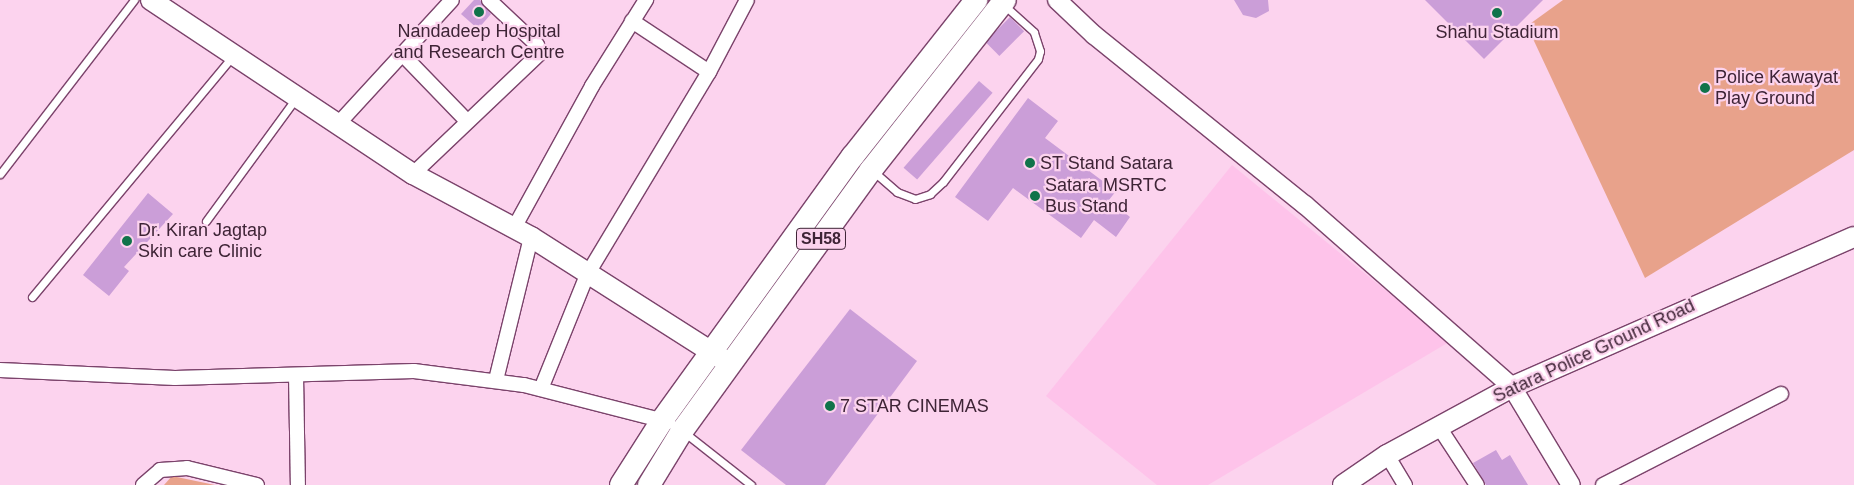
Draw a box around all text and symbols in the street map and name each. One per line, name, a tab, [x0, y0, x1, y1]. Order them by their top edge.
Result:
marker: Nandadeep Hospital and Research Centre	[472, 5, 486, 19]
marker: Shahu Stadium	[1491, 7, 1503, 19]
place label: Nandadeep Hospital and Research Centre	[393, 21, 565, 64]
place label: Shahu Stadium	[1435, 21, 1559, 43]
place label: Police Kawayat Play Ground	[1715, 67, 1838, 110]
marker: Police Kawayat Play Ground	[1699, 82, 1711, 94]
place label: ST Stand Satara	[1040, 152, 1173, 174]
marker: ST Stand Satara	[1024, 157, 1036, 169]
place label: Satara MSRTC Bus Stand	[1045, 175, 1167, 218]
marker: Satara MSRTC Bus Stand	[1029, 190, 1041, 202]
place label: Dr. Kiran Jagtap Skin care Clinic	[138, 220, 267, 262]
road number: SH58	[795, 225, 847, 252]
marker: Dr. Kiran Jagtap Skin care Clinic	[120, 234, 134, 248]
street label: Satara Police Ground Road	[1490, 295, 1698, 407]
place label: 7 STAR CINEMAS	[840, 395, 989, 417]
marker: 7 STAR CINEMAS	[824, 400, 836, 412]

